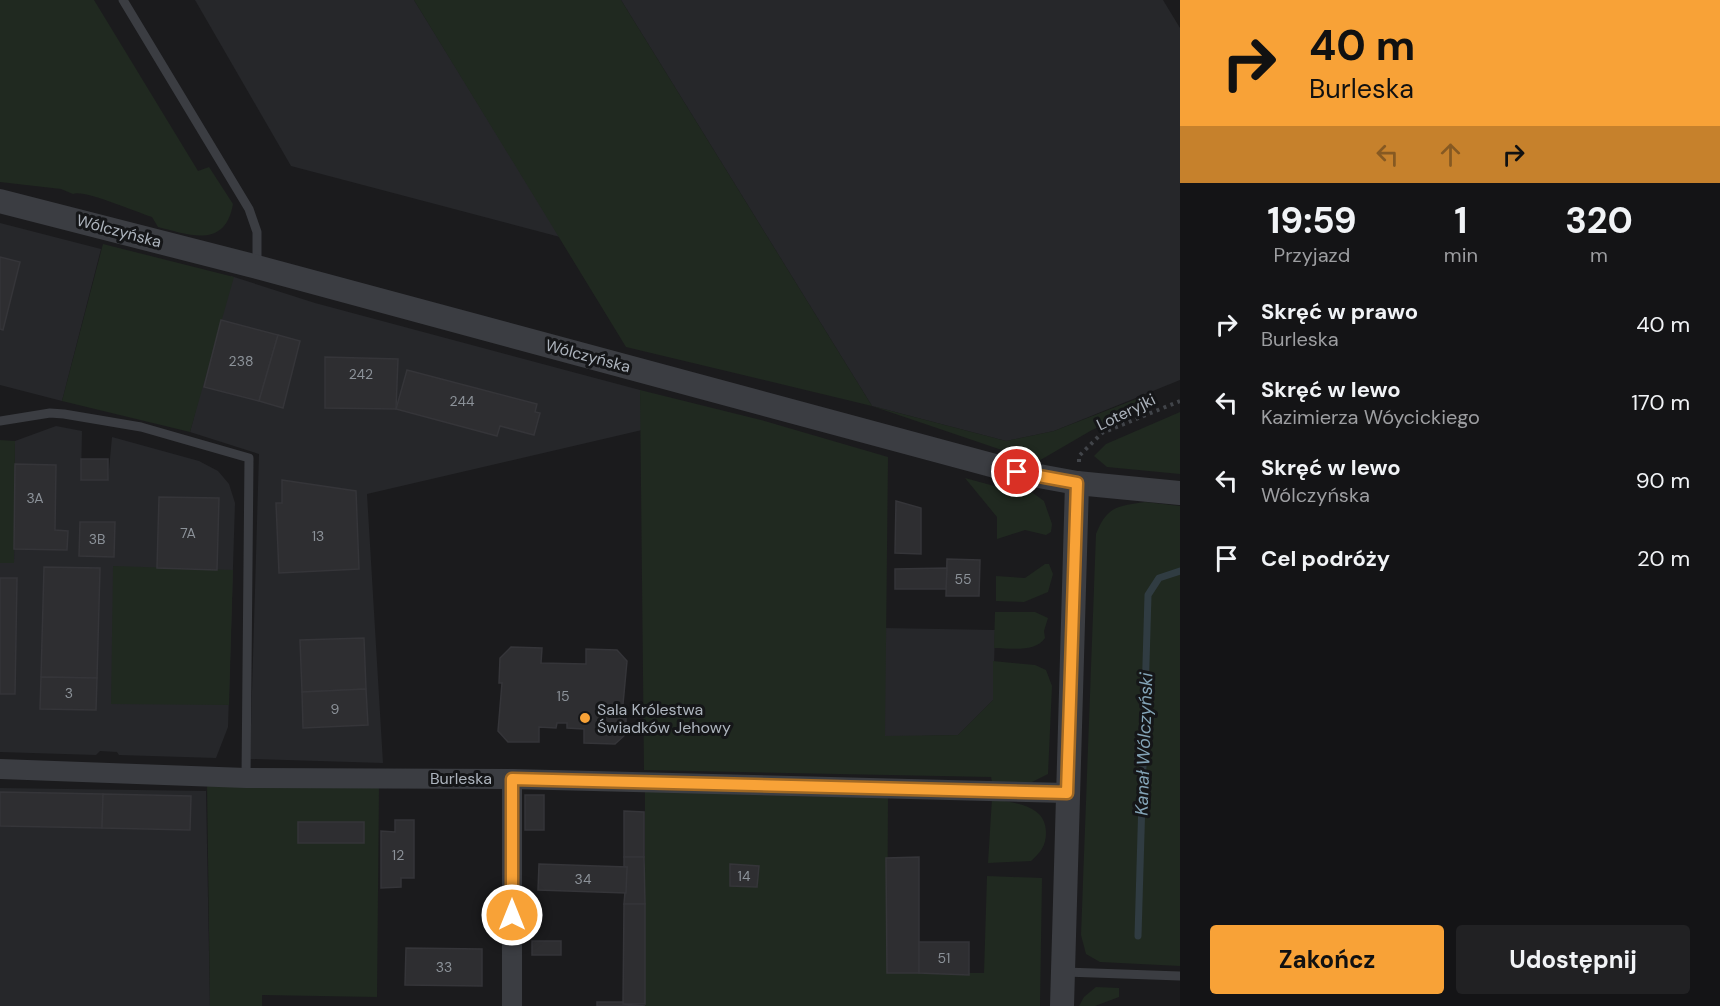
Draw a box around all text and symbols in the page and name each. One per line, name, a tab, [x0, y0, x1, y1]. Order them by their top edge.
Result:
text: 40 m	[1309, 18, 1415, 73]
icon: right	[1210, 24, 1288, 102]
text: Burleska	[1309, 71, 1414, 106]
icon: left	[1371, 138, 1404, 171]
icon: ahead	[1434, 138, 1467, 171]
icon: right	[1497, 138, 1530, 171]
text: 19:59	[1267, 197, 1357, 244]
text: 1	[1454, 197, 1467, 244]
text: 320	[1565, 197, 1633, 244]
street label: Wólczyńska	[74, 210, 164, 252]
text: Przyjazd	[1274, 242, 1350, 268]
text: min	[1444, 242, 1478, 268]
text: m	[1590, 242, 1608, 268]
text: Skręć w prawo	[1261, 297, 1418, 326]
icon: right	[1210, 308, 1243, 341]
text: 40 m	[1636, 310, 1690, 339]
text: Burleska	[1261, 326, 1339, 352]
street label: Wólczyńska	[543, 335, 633, 377]
house number: 238	[229, 352, 253, 370]
house number: 242	[349, 365, 373, 383]
text: Skręć w lewo	[1261, 375, 1401, 404]
icon: left	[1210, 386, 1243, 419]
text: 170 m	[1631, 388, 1690, 417]
street label: Loteryjki	[1093, 389, 1159, 435]
house number: 244	[450, 392, 475, 410]
text: Kazimierza Wóycickiego	[1261, 404, 1480, 430]
pin	[991, 446, 1042, 497]
text: Skręć w lewo	[1261, 453, 1401, 482]
icon: arrive	[1000, 455, 1033, 488]
icon: left	[1210, 464, 1243, 497]
text: 90 m	[1636, 466, 1690, 495]
text: Wólczyńska	[1261, 482, 1370, 508]
house number: 3A	[26, 489, 44, 507]
house number: 7A	[180, 524, 196, 542]
house number: 13	[312, 527, 324, 545]
house number: 3B	[89, 530, 105, 548]
icon: arrive	[1210, 542, 1243, 575]
text: Cel podróży	[1261, 544, 1390, 573]
text: 20 m	[1637, 544, 1690, 573]
house number: 55	[954, 570, 972, 588]
water label: Kanał Wólczyński	[1130, 671, 1159, 816]
house number: 3	[65, 684, 73, 702]
house number: 15	[557, 687, 569, 705]
place label: Sala Królestwa Świadków Jehowy	[597, 699, 731, 738]
house number: 9	[331, 700, 340, 718]
marker: Sala Królestwa Świadków Jehowy	[578, 711, 592, 725]
street label: Burleska	[430, 768, 492, 789]
house number: 12	[392, 846, 404, 864]
house number: 14	[738, 867, 751, 885]
house number: 34	[575, 870, 592, 888]
position arrow	[480, 883, 544, 947]
button: Zakończ	[1210, 925, 1444, 994]
button: Udostępnij	[1456, 925, 1690, 994]
house number: 51	[938, 949, 950, 967]
house number: 33	[436, 958, 452, 976]

